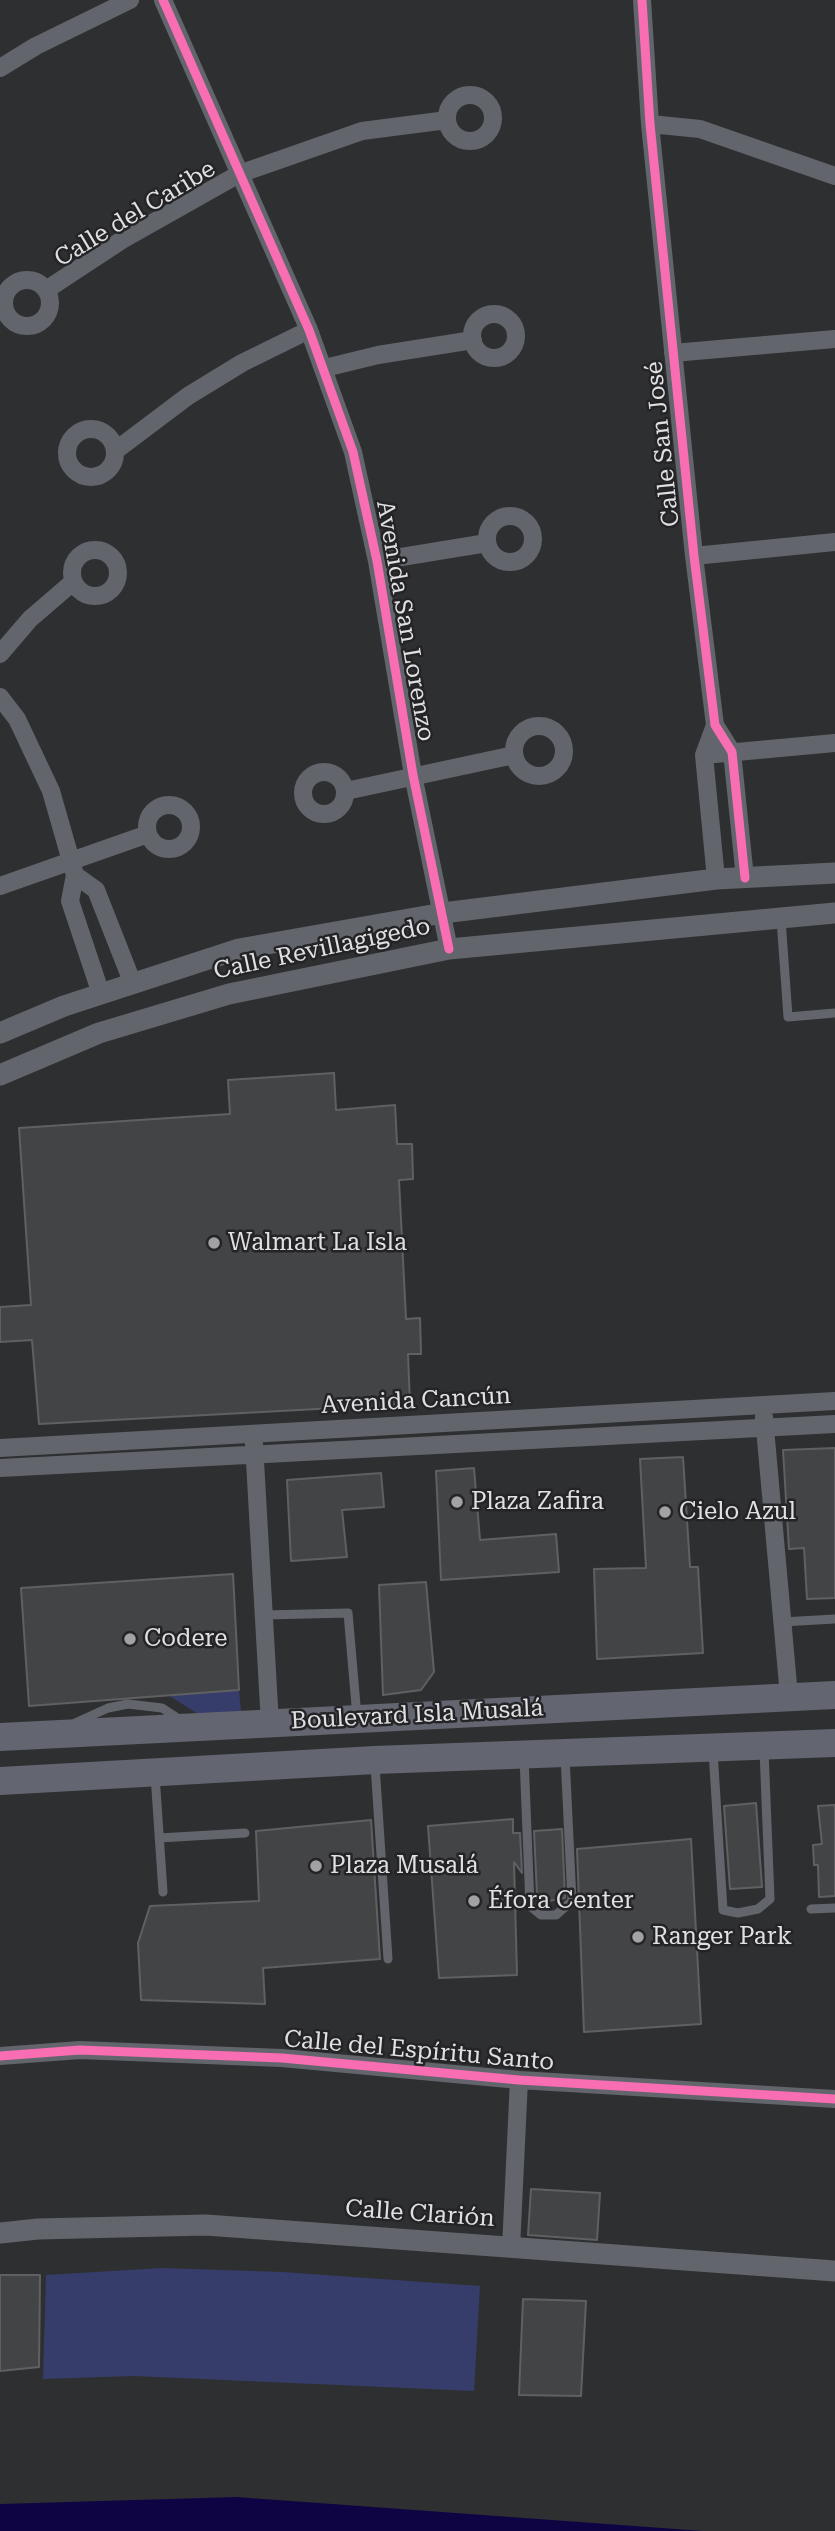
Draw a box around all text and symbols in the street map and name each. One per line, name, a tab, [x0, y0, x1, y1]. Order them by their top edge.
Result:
street label: Calle del Caribe	[49, 155, 221, 273]
street label: Calle San José	[640, 360, 686, 528]
street label: Avenida San Lorenzo	[370, 498, 440, 744]
street label: Calle Revillagigedo	[211, 912, 433, 986]
place label: Walmart La Isla	[228, 1229, 407, 1257]
marker: Walmart La Isla	[206, 1235, 222, 1251]
street label: Avenida Cancún	[320, 1382, 512, 1420]
place label: Plaza Zafira	[471, 1488, 604, 1516]
marker: Plaza Zafira	[449, 1494, 465, 1510]
place label: Cielo Azul	[679, 1498, 796, 1526]
marker: Cielo Azul	[657, 1504, 673, 1520]
place label: Codere	[144, 1625, 227, 1653]
marker: Codere	[122, 1631, 138, 1647]
street label: Boulevard Isla Musalá	[290, 1694, 544, 1736]
place label: Plaza Musalá	[330, 1852, 478, 1880]
marker: Plaza Musalá	[308, 1858, 324, 1874]
place label: Éfora Center	[488, 1887, 634, 1915]
marker: Éfora Center	[466, 1893, 482, 1909]
place label: Ranger Park	[652, 1923, 792, 1951]
marker: Ranger Park	[630, 1929, 646, 1945]
street label: Calle del Espíritu Santo	[283, 2025, 555, 2077]
street label: Calle Clarión	[344, 2194, 496, 2234]

